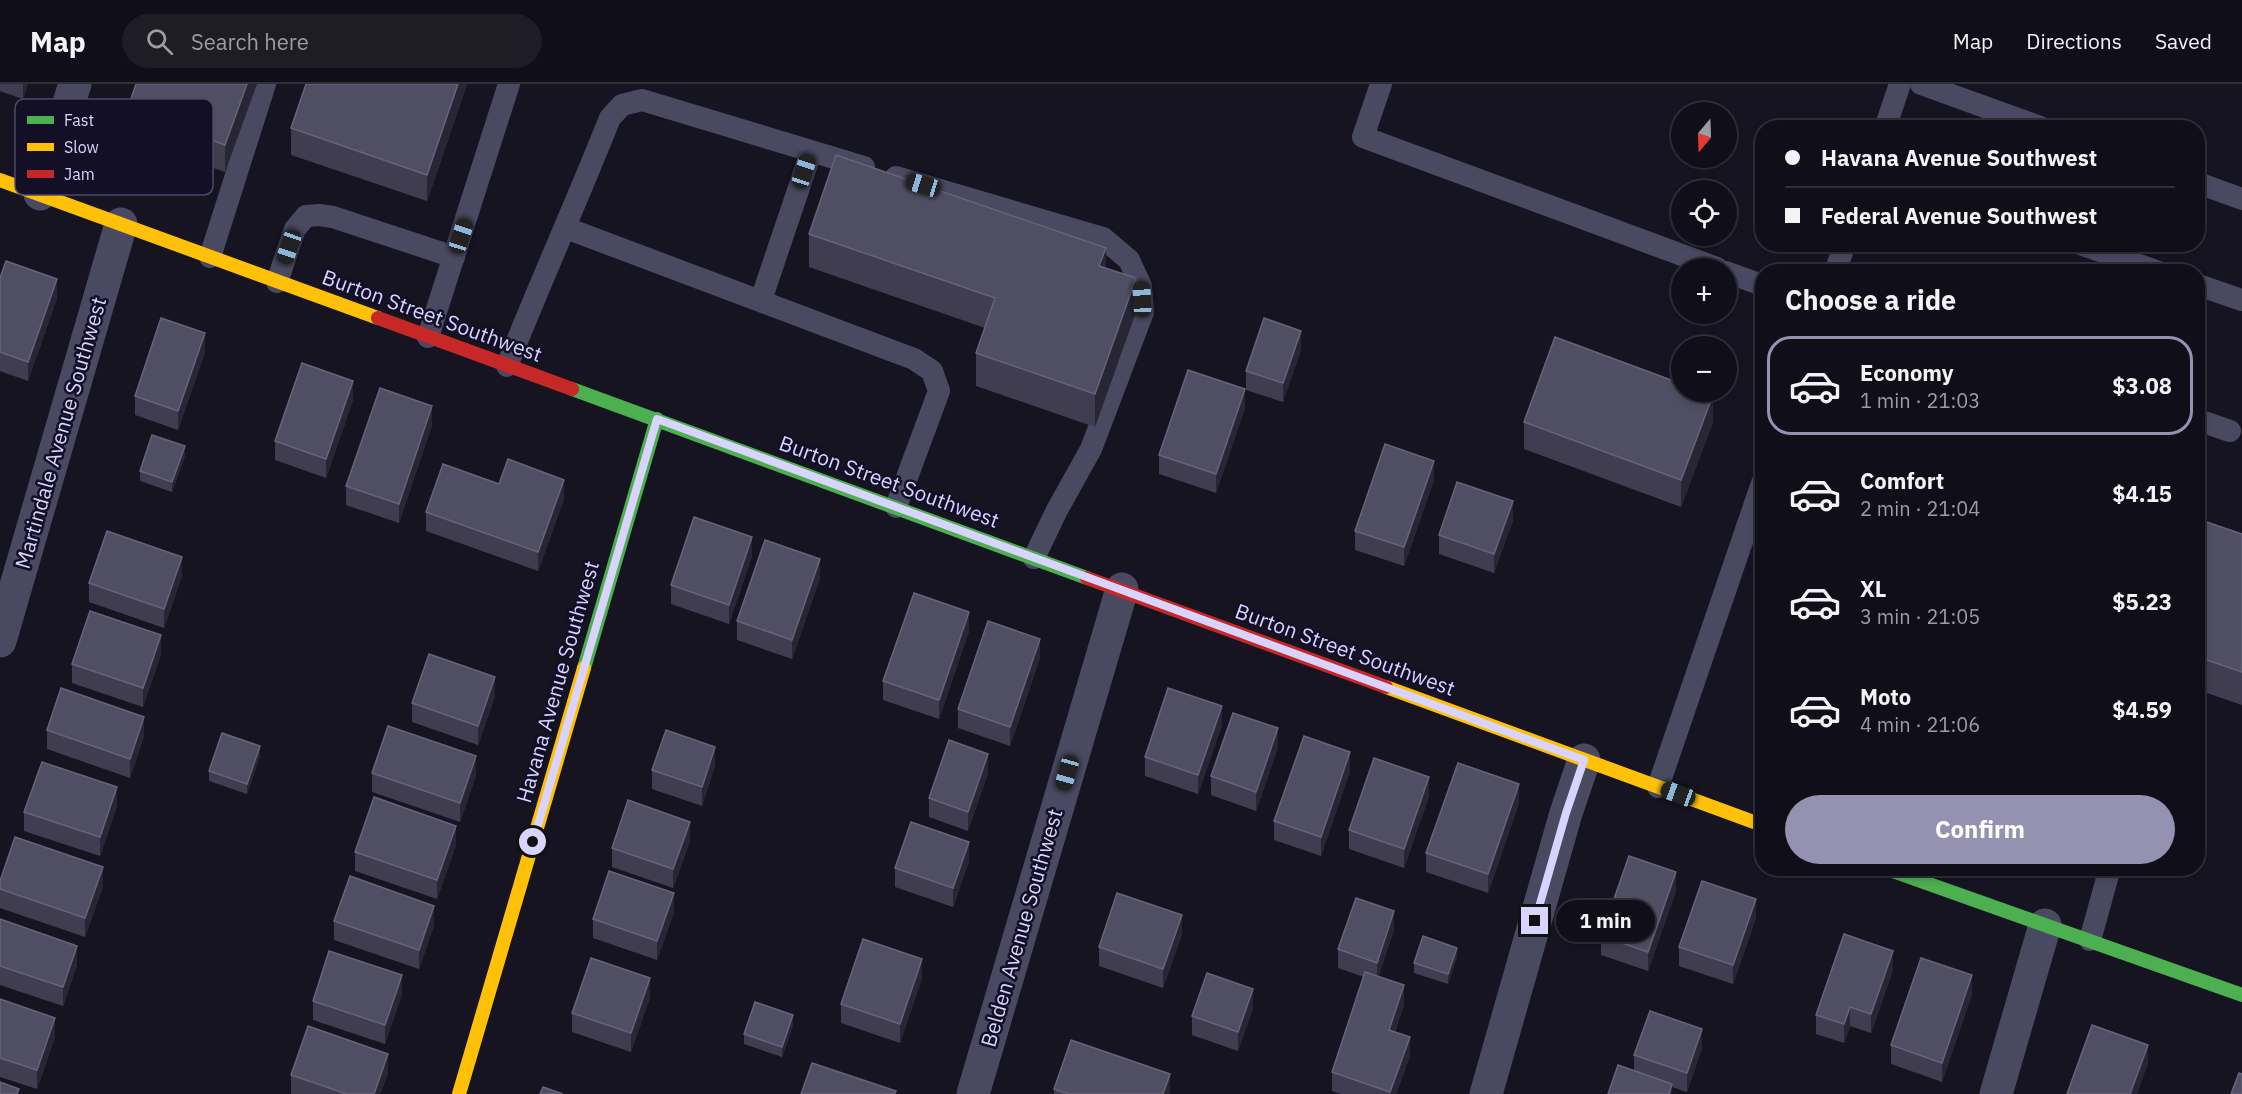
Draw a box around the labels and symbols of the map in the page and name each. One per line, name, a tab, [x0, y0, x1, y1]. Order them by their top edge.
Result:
legend	[15, 99, 213, 195]
north arrow	[1671, 102, 1737, 168]
text: Fast	[64, 110, 94, 130]
text: Slow	[64, 137, 99, 157]
car	[790, 151, 818, 191]
text: Jam	[64, 164, 95, 184]
car	[903, 171, 943, 199]
car	[447, 216, 475, 256]
car	[275, 227, 303, 267]
street label: Burton Street Southwest	[319, 262, 546, 368]
car	[1132, 281, 1152, 317]
street label: Martindale Avenue Southwest	[8, 294, 112, 572]
street label: Burton Street Southwest	[776, 428, 1003, 534]
street label: Havana Avenue Southwest	[509, 557, 605, 806]
street label: Burton Street Southwest	[1232, 596, 1459, 702]
car	[1053, 753, 1081, 793]
car	[1658, 779, 1698, 809]
street label: Belden Avenue Southwest	[974, 805, 1068, 1050]
route start	[519, 828, 546, 855]
callout: 1 min	[1556, 900, 1655, 942]
route end	[1521, 907, 1548, 934]

